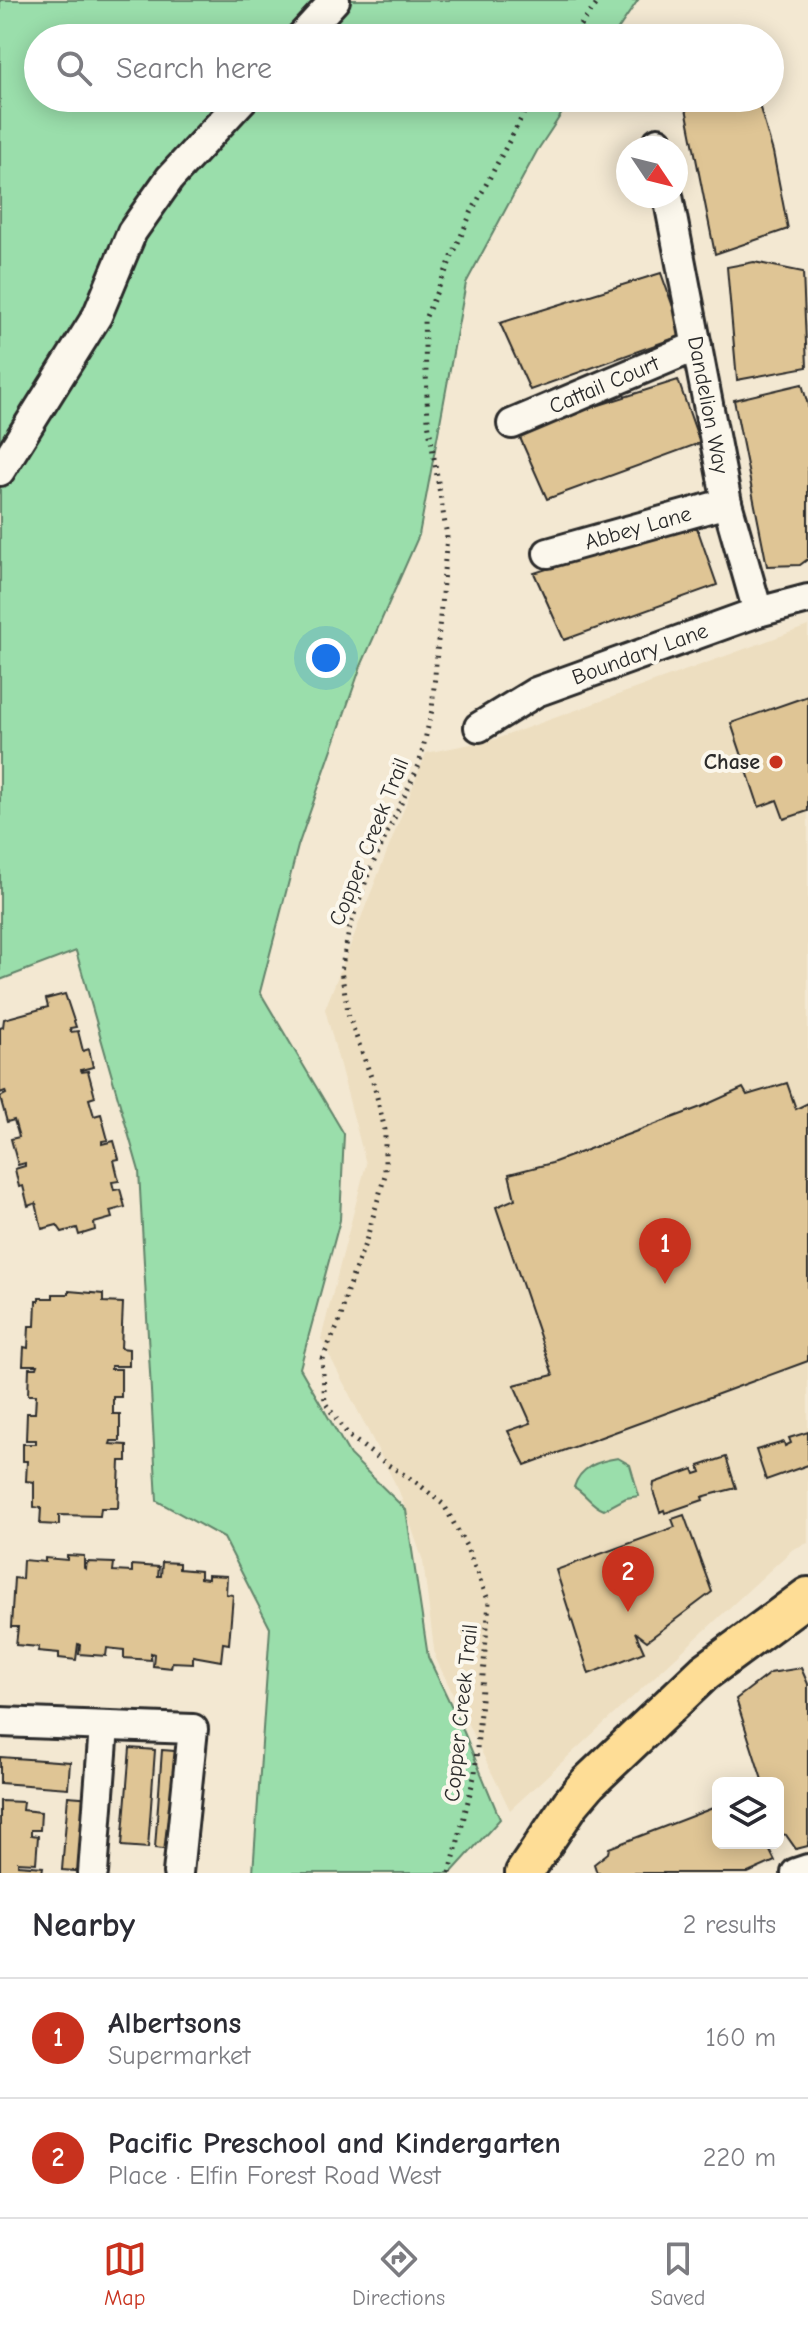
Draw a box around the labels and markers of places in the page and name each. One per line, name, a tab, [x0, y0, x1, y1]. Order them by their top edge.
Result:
place label: Chase	[704, 749, 760, 775]
marker: Chase	[767, 753, 785, 771]
pin: 1	[639, 1218, 691, 1284]
pin: 2	[602, 1546, 654, 1612]

